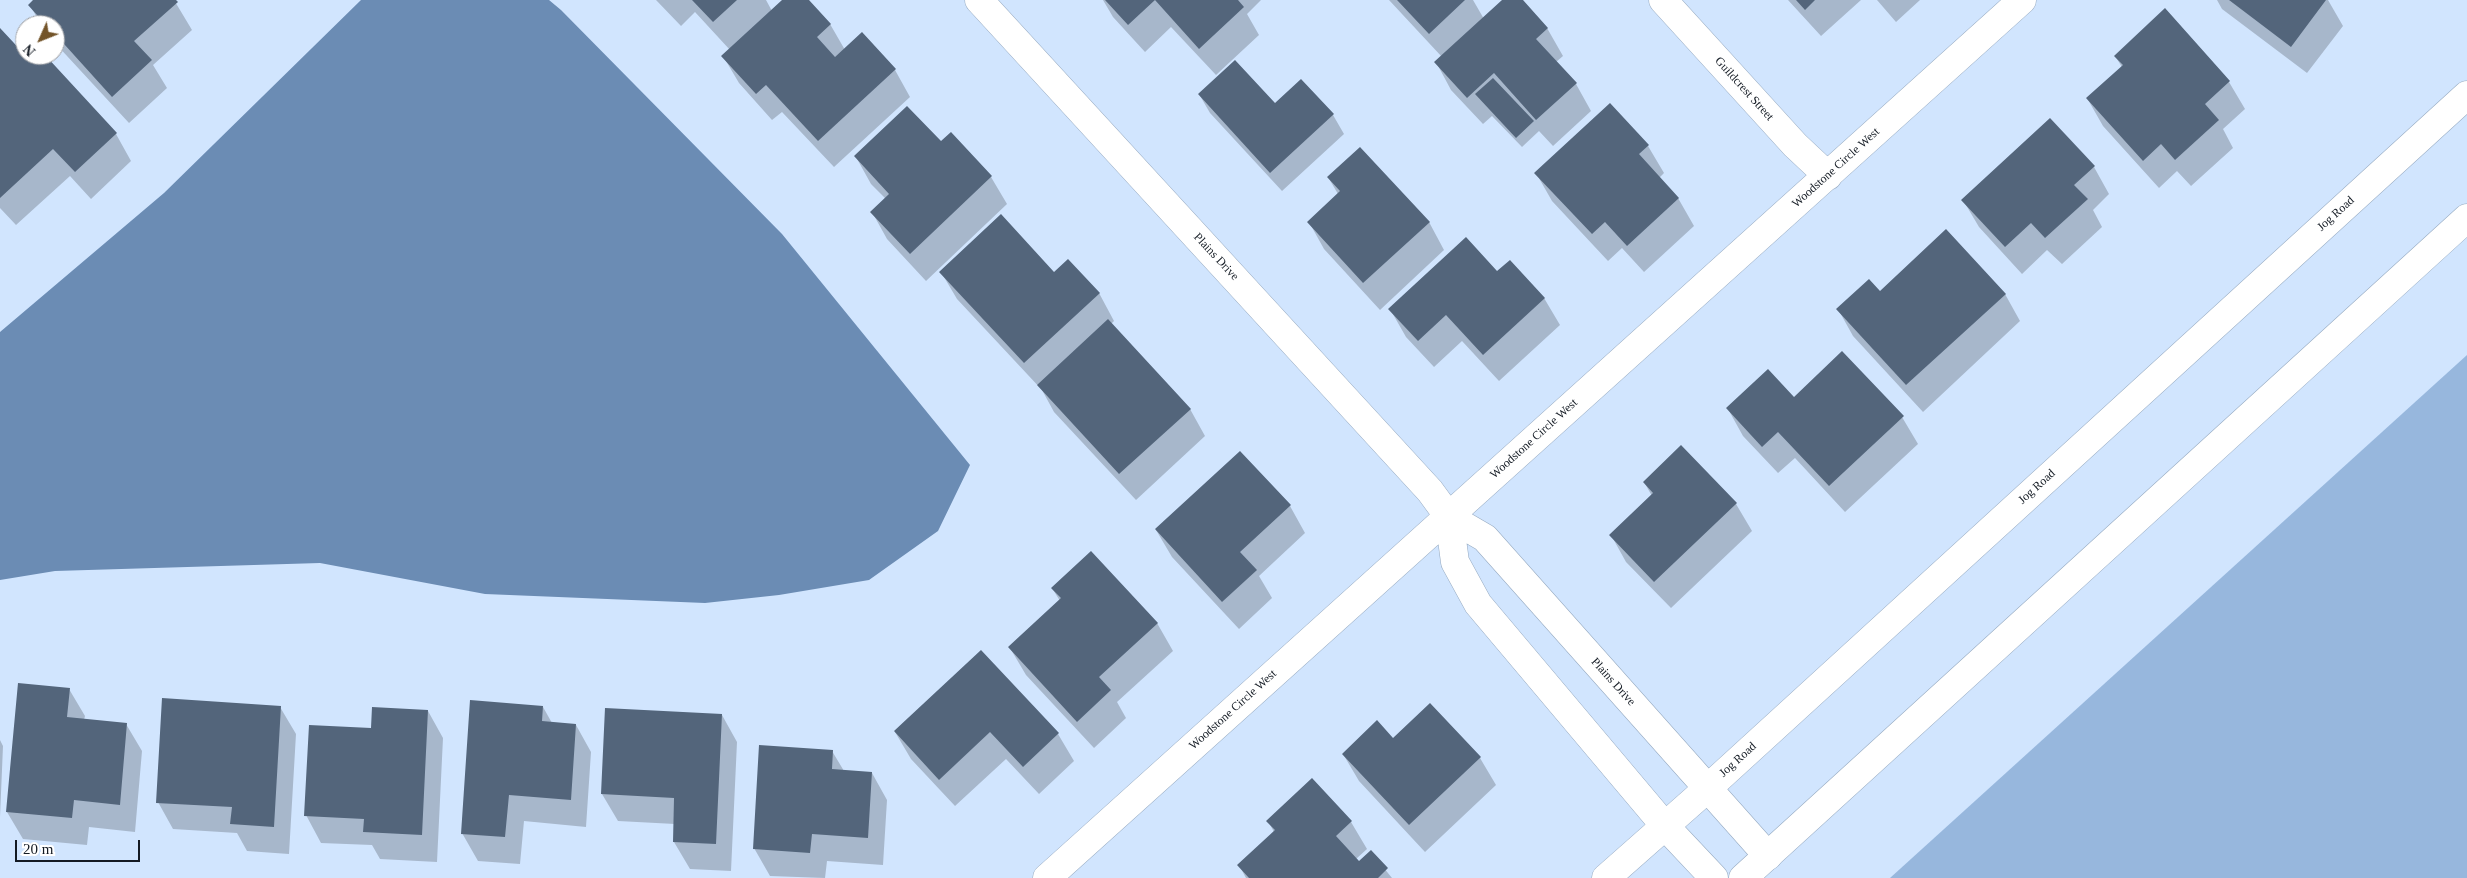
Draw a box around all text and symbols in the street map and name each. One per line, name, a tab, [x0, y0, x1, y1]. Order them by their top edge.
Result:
north arrow	[15, 15, 65, 65]
text: N	[21, 41, 38, 59]
street label: Guildcrest Street	[1712, 54, 1776, 124]
street label: Woodstone Circle West	[1789, 125, 1883, 211]
street label: Jog Road	[2314, 194, 2358, 234]
street label: Plains Drive	[1190, 230, 1242, 284]
street label: Woodstone Circle West	[1487, 396, 1581, 482]
street label: Jog Road	[2015, 467, 2059, 507]
street label: Plains Drive	[1588, 655, 1638, 709]
street label: Woodstone Circle West	[1186, 667, 1280, 753]
street label: Jog Road	[1716, 740, 1760, 780]
scale bar	[18, 830, 142, 862]
text: 20 m	[23, 841, 53, 857]

